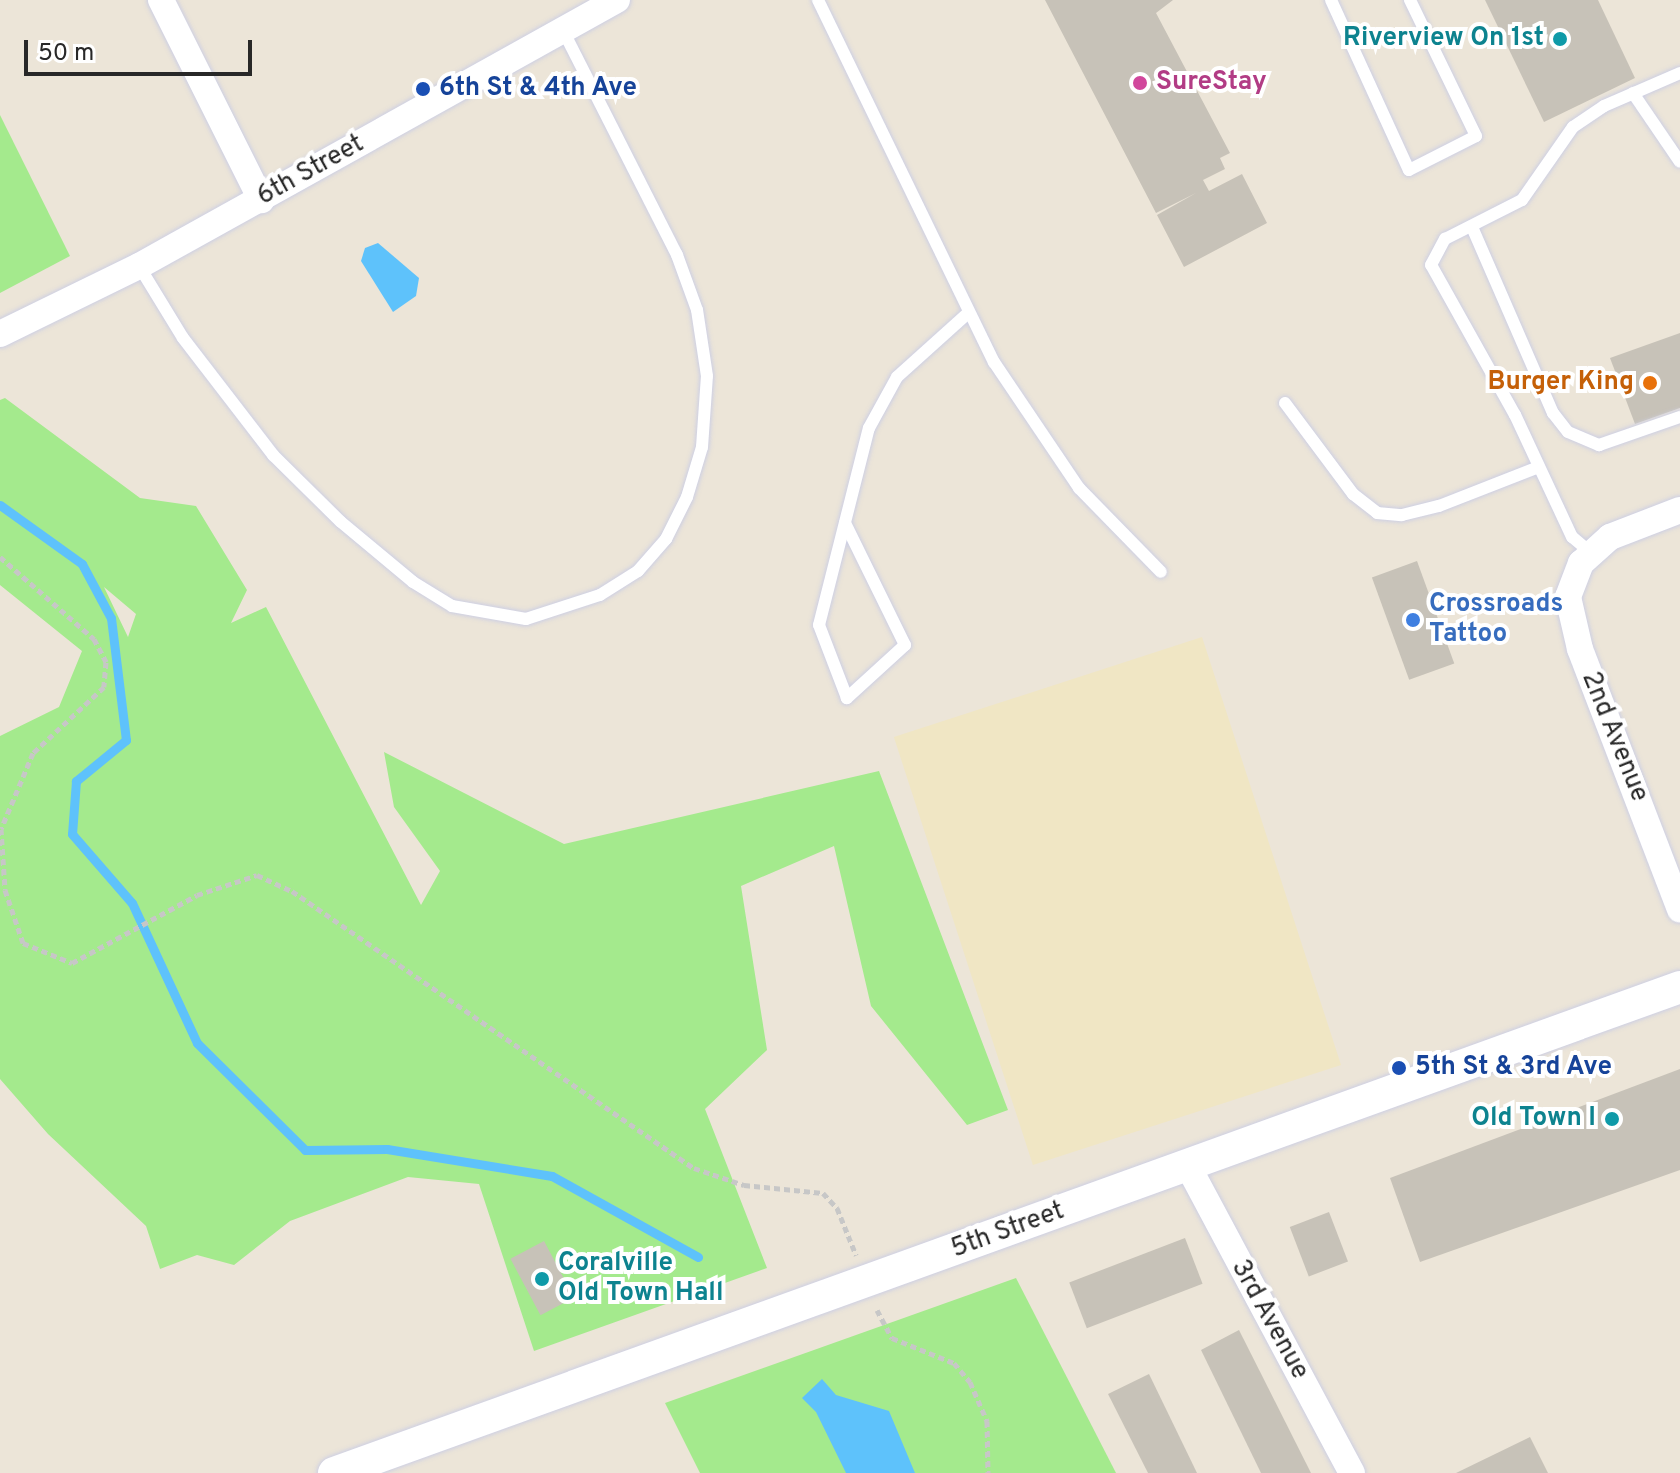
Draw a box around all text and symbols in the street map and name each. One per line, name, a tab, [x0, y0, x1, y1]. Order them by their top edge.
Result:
place label: Riverview On 1st	[1343, 23, 1544, 55]
scale bar	[28, 24, 256, 74]
marker: Riverview On 1st	[1551, 30, 1569, 48]
text: 50 m	[38, 39, 94, 69]
place label: SureStay	[1156, 67, 1267, 99]
place label: 6th St & 4th Ave	[439, 73, 638, 105]
marker: SureStay	[1131, 74, 1149, 92]
marker: 6th St & 4th Ave	[414, 80, 432, 98]
street label: 6th Street	[252, 129, 370, 213]
place label: Burger King	[1488, 367, 1634, 399]
marker: Burger King	[1641, 374, 1659, 392]
place label: Crossroads Tattoo	[1429, 589, 1563, 650]
marker: Crossroads Tattoo	[1404, 611, 1422, 629]
street label: 2nd Avenue	[1574, 667, 1654, 807]
place label: 5th St & 3rd Ave	[1415, 1052, 1613, 1084]
marker: 5th St & 3rd Ave	[1390, 1059, 1408, 1077]
place label: Old Town I	[1471, 1103, 1596, 1135]
marker: Old Town I	[1603, 1110, 1621, 1128]
street label: 5th Street	[947, 1196, 1069, 1266]
place label: Coralville Old Town Hall	[558, 1248, 723, 1310]
street label: 3rd Avenue	[1223, 1254, 1315, 1386]
marker: Coralville Old Town Hall	[533, 1270, 551, 1288]

